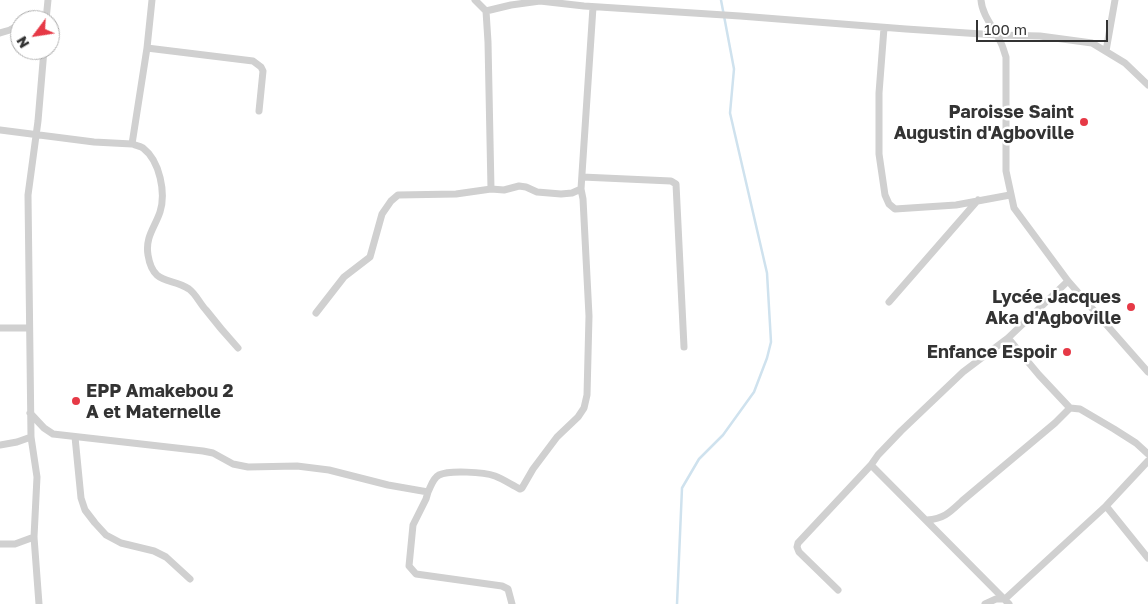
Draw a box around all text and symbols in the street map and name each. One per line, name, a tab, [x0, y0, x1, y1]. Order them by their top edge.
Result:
north arrow	[10, 10, 60, 60]
scale bar	[978, 10, 1110, 42]
text: 100 m	[984, 20, 1027, 38]
text: N	[13, 34, 33, 51]
place label: Paroisse Saint Augustin d'Agboville	[894, 101, 1074, 144]
marker: Paroisse Saint Augustin d'Agboville	[1078, 116, 1090, 128]
place label: Lycée Jacques Aka d'Agboville	[985, 286, 1121, 328]
marker: Lycée Jacques Aka d'Agboville	[1125, 301, 1137, 313]
place label: Enfance Espoir	[927, 341, 1057, 363]
marker: Enfance Espoir	[1061, 346, 1073, 358]
place label: EPP Amakebou 2 A et Maternelle	[86, 380, 234, 422]
marker: EPP Amakebou 2 A et Maternelle	[70, 395, 82, 407]

